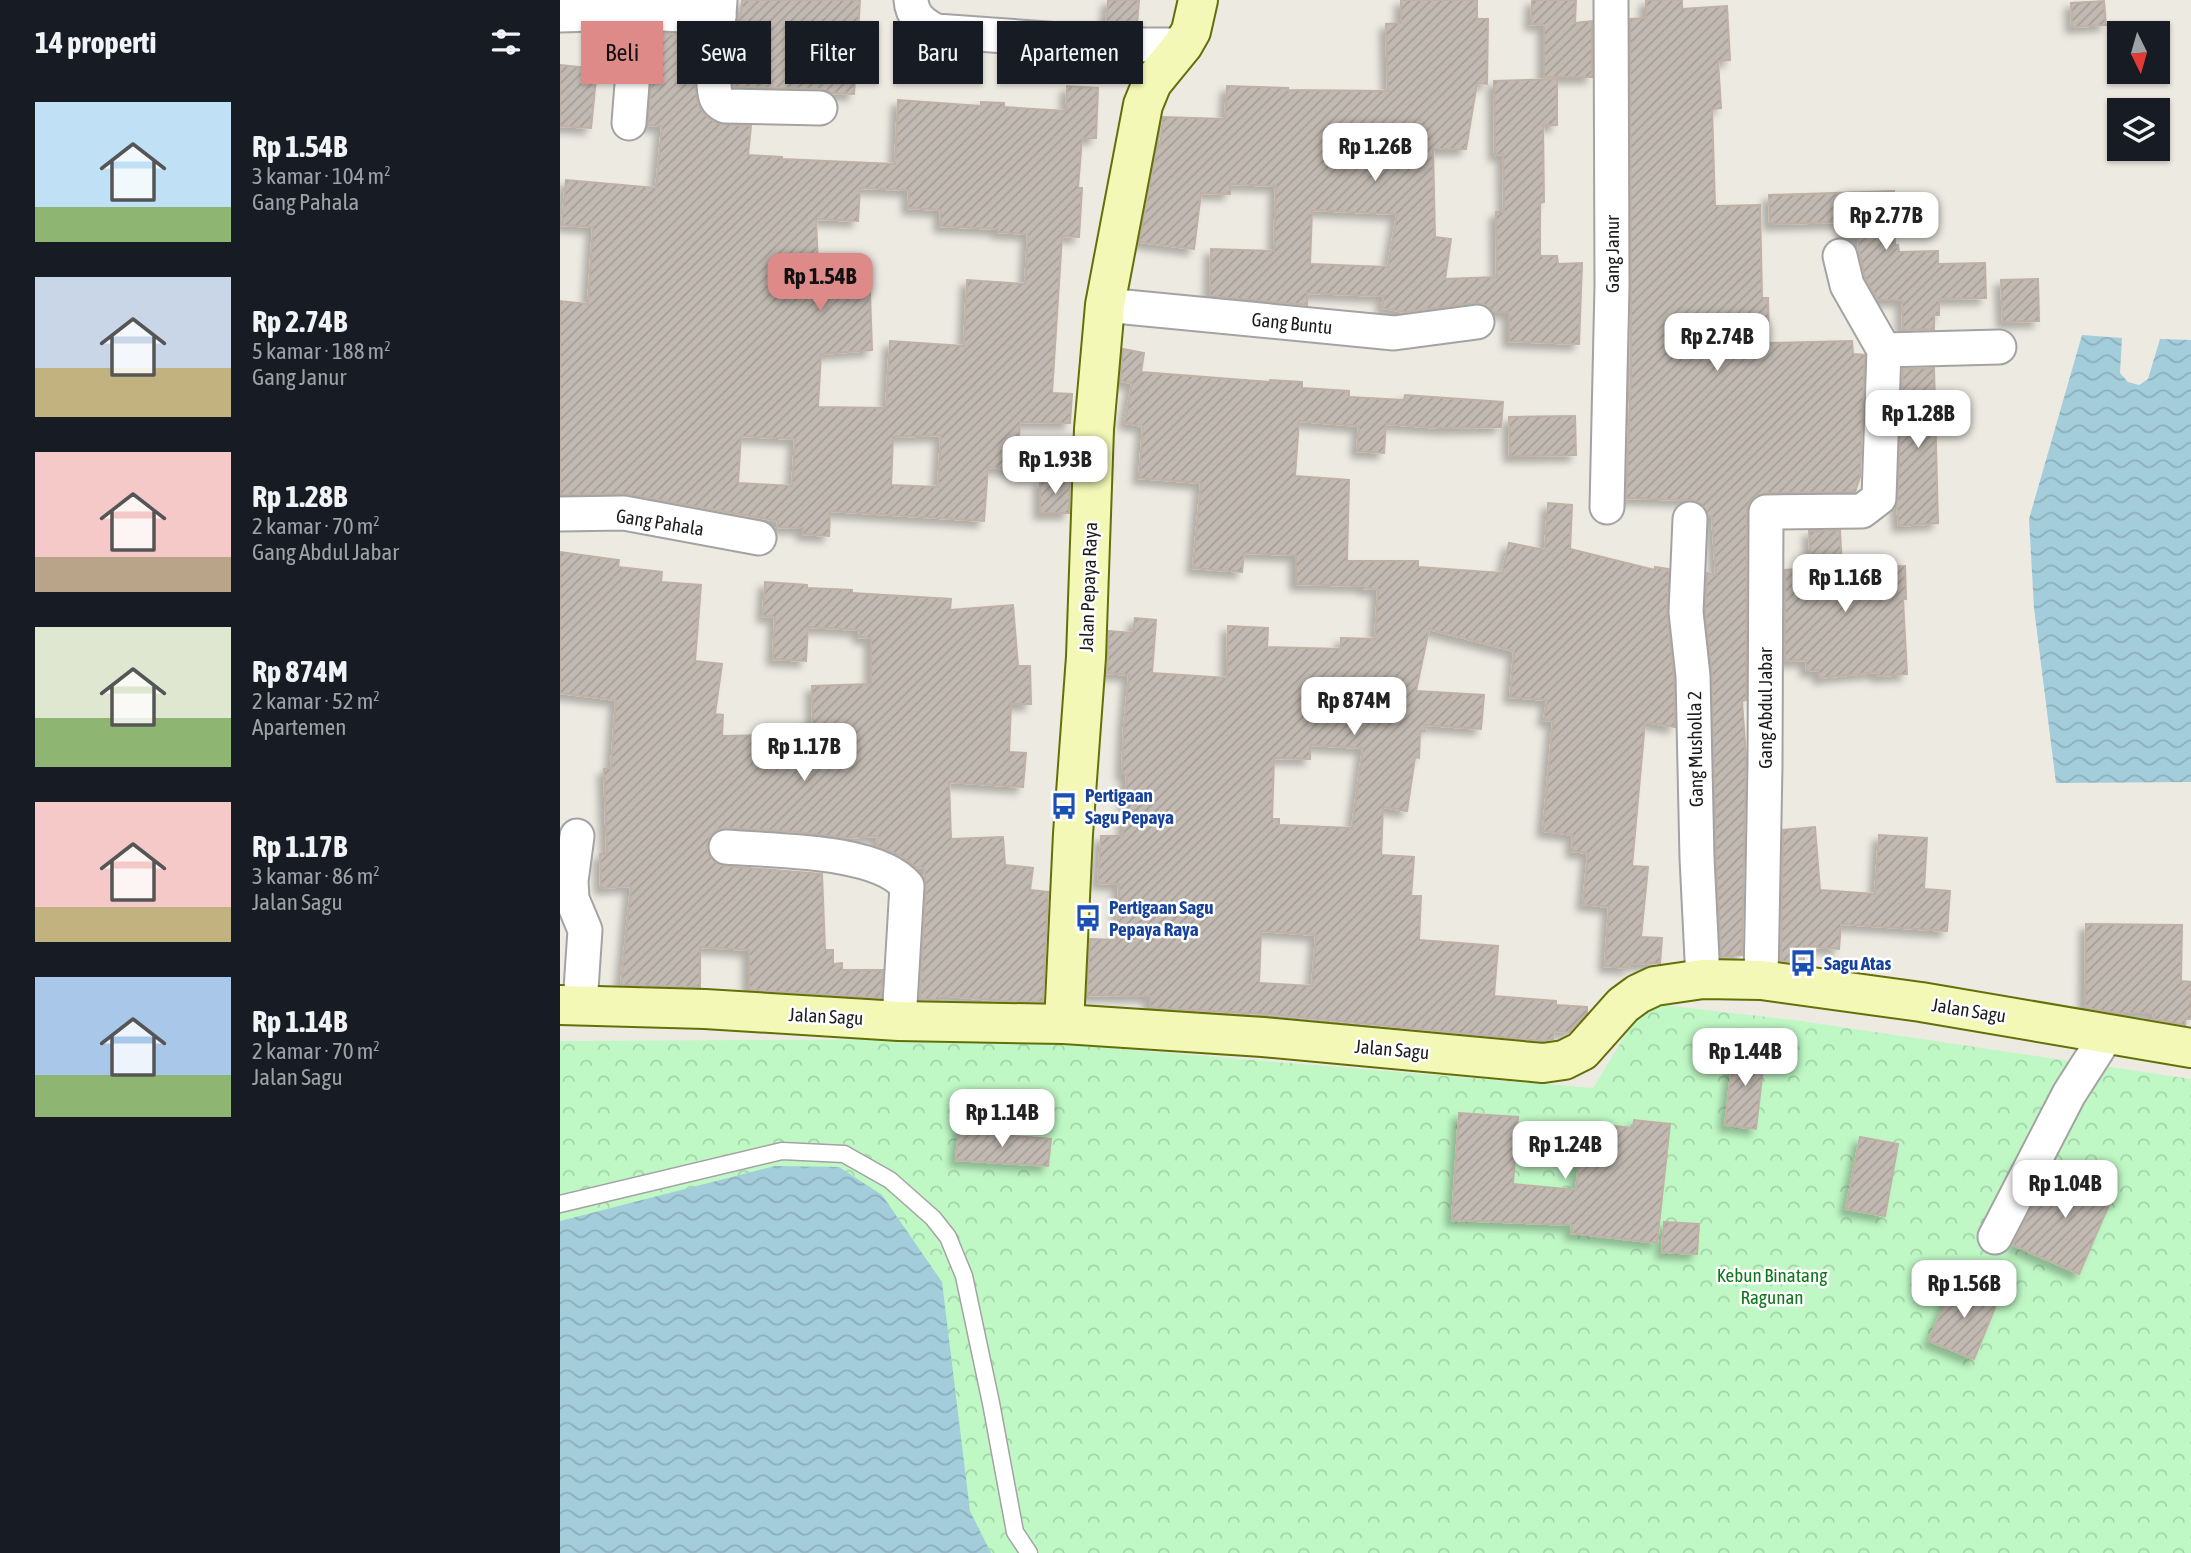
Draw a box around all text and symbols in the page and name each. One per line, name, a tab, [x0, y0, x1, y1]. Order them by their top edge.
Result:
chip: Beli	[581, 21, 663, 84]
chip: Sewa	[677, 21, 771, 84]
chip: Filter	[785, 21, 879, 84]
chip: Baru	[893, 21, 983, 84]
chip: Apartemen	[997, 21, 1143, 84]
north arrow	[2107, 21, 2170, 84]
map controls	[2107, 21, 2170, 161]
icon: filters	[487, 23, 525, 61]
text: 14 properti	[35, 25, 156, 59]
button: layers	[2107, 98, 2170, 161]
pin: Rp 1.26B	[1303, 124, 1447, 183]
text: Rp 1.54B	[252, 129, 347, 163]
icon: home	[91, 130, 175, 214]
text: Rp 1.26B	[1339, 133, 1411, 159]
text: 3 kamar · 104 m²	[252, 163, 391, 189]
text: Gang Pahala	[252, 189, 359, 215]
pin: Rp 2.77B	[1814, 192, 1958, 252]
text: Rp 2.77B	[1850, 202, 1922, 228]
street label: Gang Janur	[1601, 215, 1623, 293]
pin: Rp 1.54B	[748, 254, 892, 313]
text: Rp 1.54B	[784, 263, 856, 289]
text: Rp 2.74B	[252, 304, 347, 338]
icon: home	[91, 305, 175, 389]
street label: Gang Buntu	[1251, 308, 1333, 338]
pin: Rp 2.74B	[1645, 314, 1789, 373]
text: Rp 2.74B	[1681, 323, 1753, 349]
text: 5 kamar · 188 m²	[252, 338, 391, 364]
text: Gang Janur	[252, 364, 346, 390]
pin: Rp 1.28B	[1846, 391, 1990, 450]
text: Rp 1.28B	[1882, 400, 1954, 426]
pin: Rp 1.93B	[983, 436, 1127, 496]
text: Rp 1.93B	[1019, 446, 1091, 472]
text: Rp 1.28B	[252, 479, 347, 513]
icon: home	[91, 480, 175, 564]
street label: Gang Pahala	[615, 504, 705, 540]
text: 2 kamar · 70 m²	[252, 513, 380, 539]
street label: Jalan Pepaya Raya	[1075, 522, 1101, 652]
text: Gang Abdul Jabar	[252, 539, 399, 565]
pin: Rp 1.16B	[1773, 554, 1917, 614]
text: Rp 1.16B	[1809, 564, 1881, 590]
street label: Gang Abdul Jabar	[1754, 647, 1776, 769]
text: Rp 874M	[252, 654, 348, 688]
icon: home	[91, 655, 175, 739]
pin: Rp 874M	[1289, 678, 1419, 737]
text: Rp 874M	[1317, 687, 1391, 713]
text: 2 kamar · 52 m²	[252, 688, 380, 714]
street label: Gang Musholla 2	[1683, 691, 1707, 807]
text: Apartemen	[252, 714, 346, 740]
pin: Rp 1.17B	[732, 724, 876, 783]
text: Rp 1.17B	[768, 733, 840, 759]
place label: Pertigaan Sagu Pepaya	[1085, 784, 1174, 828]
bus stop icon: Pertigaan Sagu Pepaya	[1049, 791, 1079, 821]
text: Rp 1.17B	[252, 829, 347, 863]
icon: home	[91, 830, 175, 914]
text: 3 kamar · 86 m²	[252, 863, 380, 889]
text: Jalan Sagu	[252, 889, 343, 915]
place label: Pertigaan Sagu Pepaya Raya	[1109, 896, 1213, 940]
bus stop icon: Pertigaan Sagu Pepaya Raya	[1073, 903, 1103, 933]
bus stop icon: Sagu Atas	[1788, 948, 1818, 978]
place label: Sagu Atas	[1824, 952, 1891, 974]
street label: Jalan Sagu	[1930, 993, 2008, 1027]
street label: Jalan Sagu	[788, 1003, 864, 1029]
text: Rp 1.14B	[252, 1004, 347, 1038]
icon: home	[91, 1005, 175, 1089]
pin: Rp 1.44B	[1673, 1028, 1817, 1088]
street label: Jalan Sagu	[1354, 1035, 1430, 1063]
text: 2 kamar · 70 m²	[252, 1038, 380, 1064]
text: Rp 1.44B	[1709, 1038, 1781, 1064]
text: Jalan Sagu	[252, 1064, 343, 1090]
pin: Rp 1.14B	[930, 1090, 1074, 1149]
text: Rp 1.14B	[966, 1099, 1038, 1125]
pin: Rp 1.24B	[1493, 1122, 1637, 1181]
text: Rp 1.24B	[1529, 1131, 1601, 1157]
pin: Rp 1.04B	[1993, 1160, 2137, 1220]
text: Rp 1.04B	[2029, 1170, 2101, 1196]
pin: Rp 1.56B	[1892, 1260, 2036, 1320]
park label: Kebun Binatang Ragunan	[1717, 1264, 1828, 1308]
text: Rp 1.56B	[1928, 1270, 2000, 1296]

